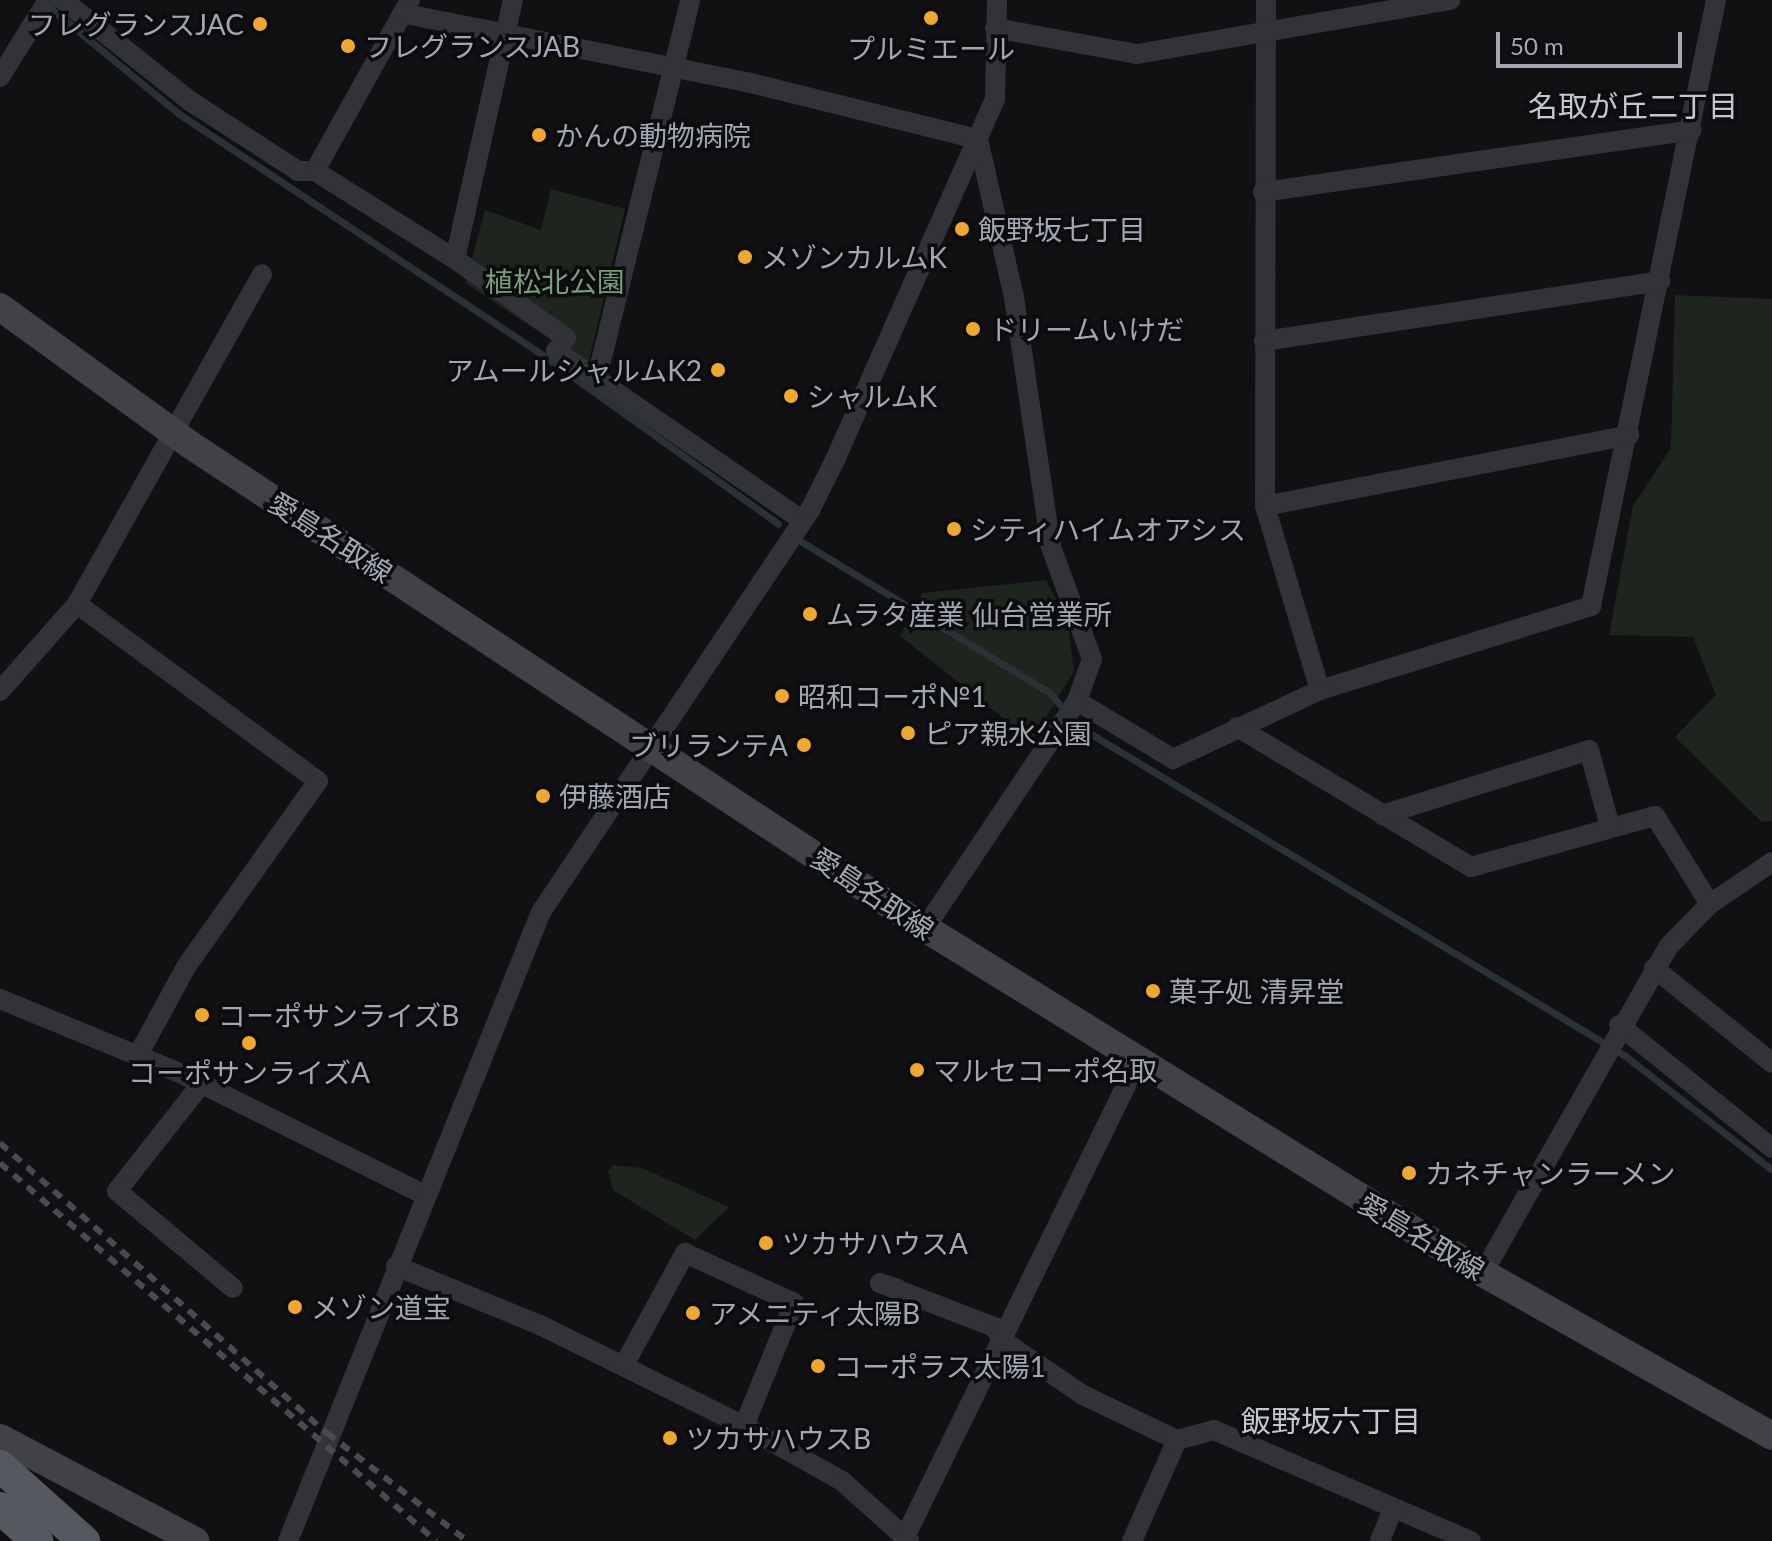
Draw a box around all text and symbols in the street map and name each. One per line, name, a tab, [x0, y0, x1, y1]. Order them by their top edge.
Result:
place label: フレグランスJAC	[27, 7, 244, 41]
marker: プルミエール	[922, 9, 940, 27]
marker: フレグランスJAC	[251, 15, 269, 33]
scale bar	[1500, 16, 1686, 66]
place label: フレグランスJAB	[364, 29, 581, 63]
place label: プルミエール	[847, 31, 1015, 65]
text: 50 m	[1510, 31, 1564, 60]
marker: フレグランスJAB	[339, 37, 357, 55]
district label: 名取が丘二丁目	[1528, 87, 1738, 123]
place label: かんの動物病院	[555, 118, 751, 152]
marker: かんの動物病院	[530, 126, 548, 144]
place label: 飯野坂七丁目	[978, 212, 1146, 246]
marker: 飯野坂七丁目	[953, 220, 971, 238]
place label: メゾンカルムK	[761, 240, 948, 274]
marker: メゾンカルムK	[736, 248, 754, 266]
park label: 植松北公園	[485, 264, 625, 298]
place label: ドリームいけだ	[989, 312, 1185, 346]
marker: ドリームいけだ	[964, 320, 982, 338]
place label: アムールシャルムK2	[443, 353, 702, 387]
marker: アムールシャルムK2	[709, 361, 727, 379]
place label: シャルムK	[807, 379, 938, 413]
marker: シャルムK	[782, 387, 800, 405]
street label: 愛島名取線	[263, 485, 399, 589]
place label: シティハイムオアシス	[970, 512, 1250, 546]
marker: シティハイムオアシス	[945, 520, 963, 538]
place label: ムラタ産業 仙台営業所	[826, 597, 1113, 631]
marker: ムラタ産業 仙台営業所	[801, 605, 819, 623]
place label: 昭和コーポ№1	[798, 679, 987, 713]
marker: 昭和コーポ№1	[773, 687, 791, 705]
place label: ピア親水公園	[924, 716, 1092, 750]
marker: ピア親水公園	[899, 724, 917, 742]
place label: ブリランテA	[629, 728, 788, 762]
marker: ブリランテA	[795, 736, 813, 754]
place label: 伊藤酒店	[559, 779, 671, 813]
marker: 伊藤酒店	[534, 787, 552, 805]
street label: 愛島名取線	[806, 840, 940, 946]
place label: 菓子処 清昇堂	[1169, 974, 1344, 1008]
marker: 菓子処 清昇堂	[1144, 982, 1162, 1000]
place label: コーポサンライズB	[218, 998, 460, 1032]
marker: コーポサンライズB	[193, 1006, 211, 1024]
marker: コーポサンライズA	[240, 1034, 258, 1052]
place label: マルセコーポ名取	[933, 1053, 1157, 1087]
place label: コーポサンライズA	[128, 1055, 370, 1089]
marker: マルセコーポ名取	[908, 1061, 926, 1079]
place label: カネチャンラーメン	[1425, 1156, 1677, 1190]
marker: カネチャンラーメン	[1400, 1164, 1418, 1182]
street label: 愛島名取線	[1353, 1186, 1491, 1286]
place label: ツカサハウスA	[782, 1226, 969, 1260]
marker: ツカサハウスA	[757, 1234, 775, 1252]
place label: メゾン道宝	[311, 1290, 451, 1324]
place label: アメニティ太陽B	[709, 1296, 923, 1330]
marker: メゾン道宝	[286, 1298, 304, 1316]
marker: アメニティ太陽B	[684, 1304, 702, 1322]
place label: コーポラス太陽1	[834, 1349, 1046, 1383]
marker: コーポラス太陽1	[809, 1357, 827, 1375]
district label: 飯野坂六丁目	[1241, 1402, 1421, 1438]
place label: ツカサハウスB	[686, 1421, 872, 1455]
marker: ツカサハウスB	[661, 1429, 679, 1447]

